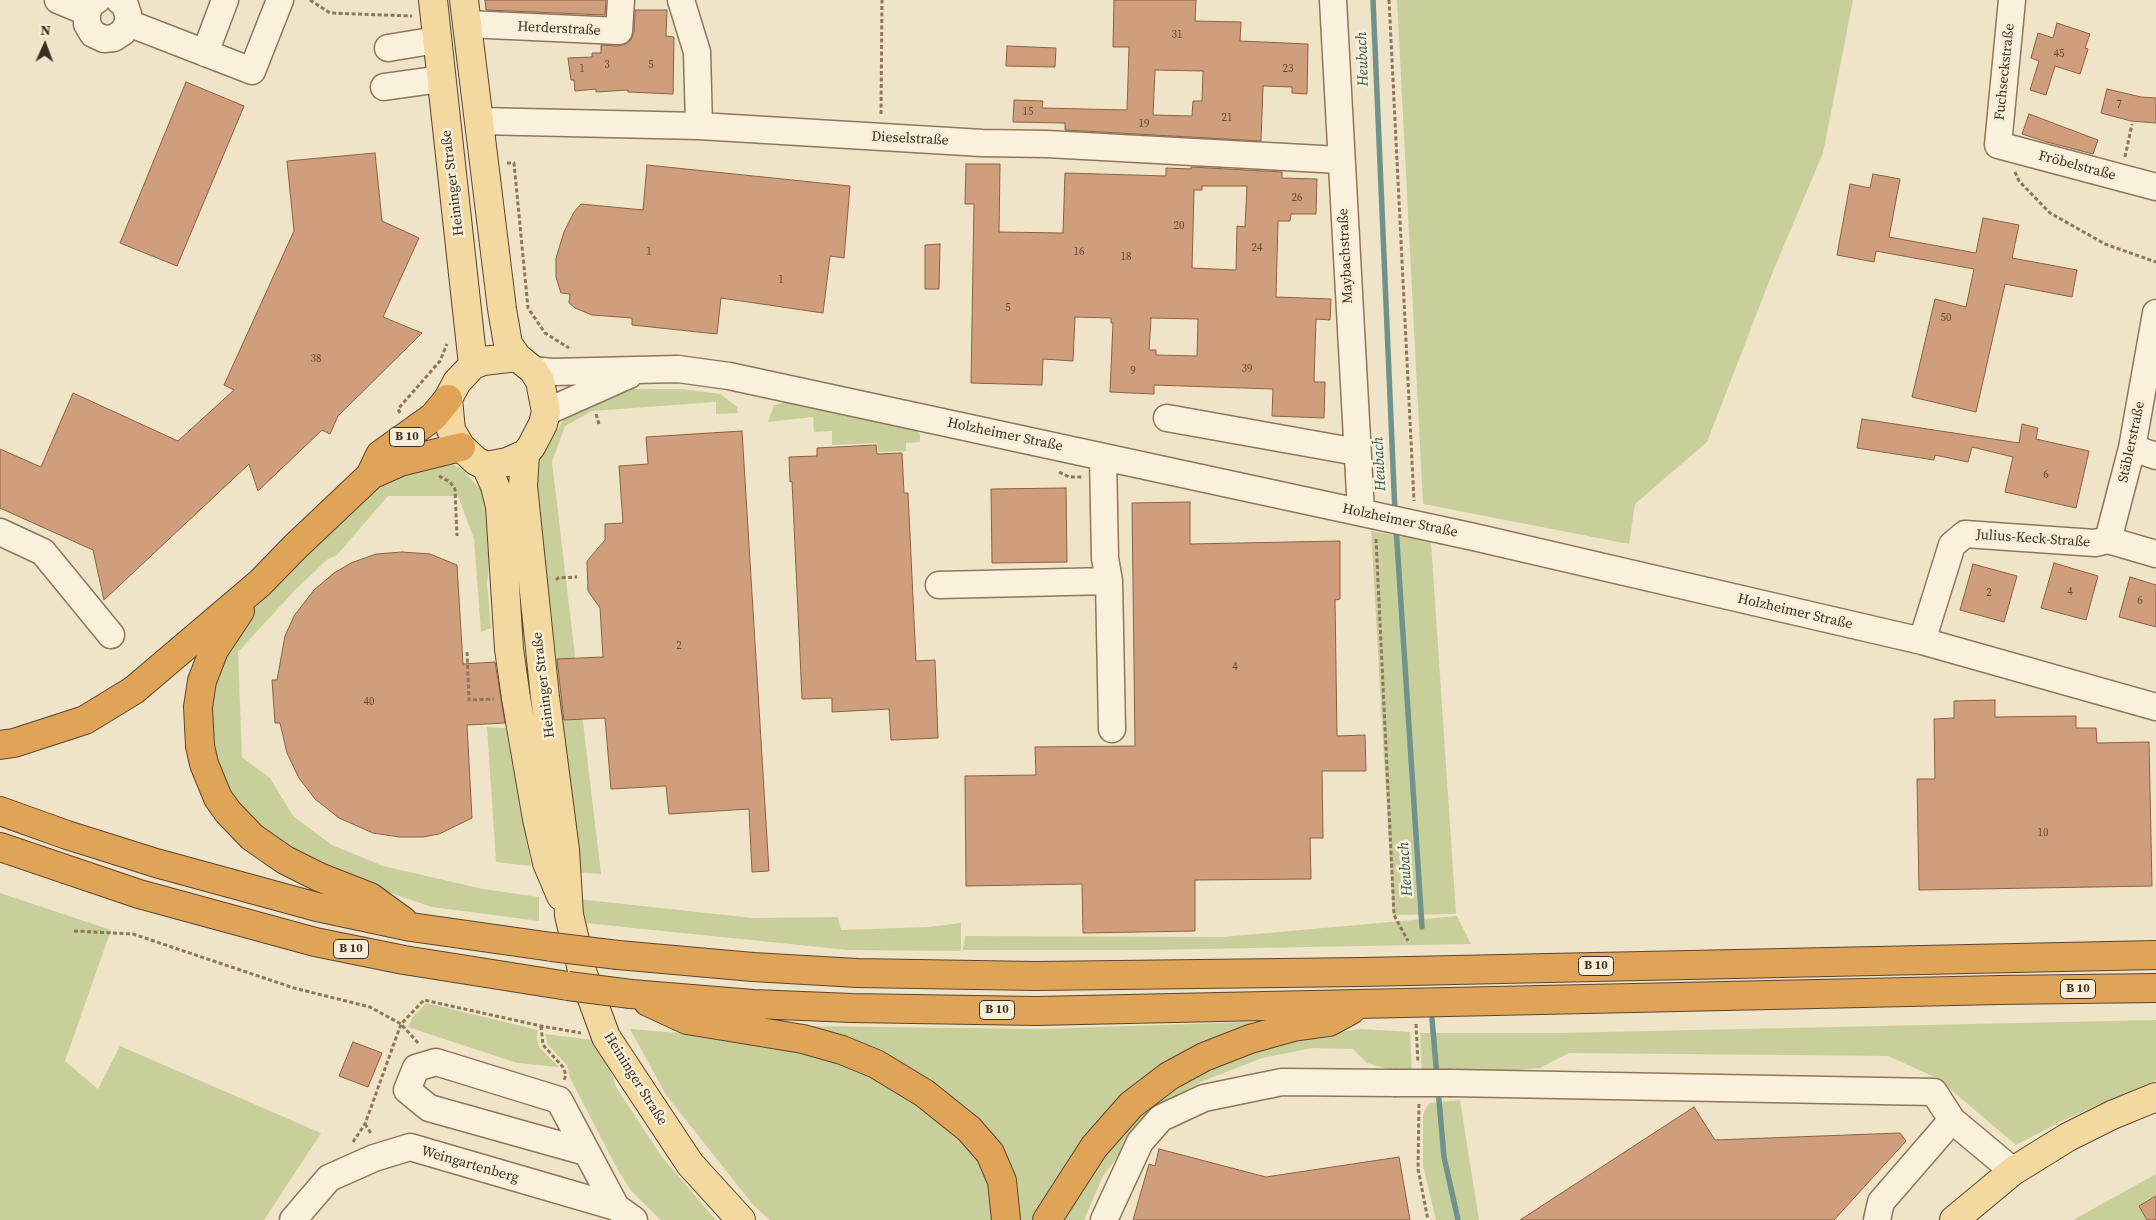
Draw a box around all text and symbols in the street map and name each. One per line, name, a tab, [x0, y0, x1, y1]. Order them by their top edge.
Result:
street label: Herderstraße	[517, 18, 601, 40]
north arrow	[20, 20, 70, 70]
text: N	[40, 20, 51, 40]
street label: Fuchseckstraße	[1992, 23, 2018, 121]
house number: 31	[1172, 28, 1182, 42]
water label: Heubach	[1353, 31, 1373, 87]
house number: 45	[2054, 47, 2064, 61]
house number: 3	[604, 58, 610, 72]
house number: 5	[648, 58, 654, 72]
house number: 1	[579, 62, 585, 76]
house number: 23	[1283, 62, 1293, 76]
house number: 7	[2116, 98, 2122, 112]
house number: 15	[1023, 105, 1033, 119]
house number: 21	[1222, 111, 1232, 125]
house number: 19	[1139, 117, 1149, 131]
street label: Heininger Straße	[438, 129, 468, 237]
street label: Dieselstraße	[871, 129, 949, 149]
street label: Fröbelstraße	[2037, 148, 2117, 184]
house number: 26	[1292, 191, 1302, 205]
street label: Maybachstraße	[1335, 208, 1357, 304]
house number: 20	[1174, 219, 1184, 233]
house number: 24	[1252, 241, 1262, 255]
house number: 1	[646, 245, 652, 259]
house number: 16	[1074, 245, 1084, 259]
house number: 18	[1121, 250, 1131, 264]
house number: 1	[778, 273, 784, 287]
house number: 5	[1005, 301, 1011, 315]
house number: 50	[1941, 311, 1951, 325]
house number: 38	[311, 352, 321, 366]
house number: 39	[1242, 362, 1252, 376]
house number: 9	[1130, 364, 1136, 378]
street label: Stäblerstraße	[2115, 400, 2149, 484]
street label: Holzheimer Straße	[946, 415, 1064, 455]
road number: B 10	[390, 428, 424, 447]
water label: Heubach	[1370, 436, 1390, 492]
house number: 6	[2043, 468, 2049, 482]
street label: Holzheimer Straße	[1341, 501, 1459, 541]
street label: Julius-Keck-Straße	[1975, 527, 2091, 551]
house number: 4	[2067, 585, 2073, 599]
house number: 2	[1986, 586, 1992, 600]
street label: Holzheimer Straße	[1736, 591, 1854, 633]
house number: 6	[2137, 594, 2143, 608]
street label: Heininger Straße	[529, 631, 559, 739]
house number: 2	[676, 639, 682, 653]
house number: 4	[1232, 660, 1238, 674]
house number: 40	[364, 695, 374, 709]
house number: 10	[2038, 826, 2048, 840]
water label: Heubach	[1395, 841, 1417, 897]
road number: B 10	[334, 940, 368, 959]
road number: B 10	[1578, 956, 1614, 976]
road number: B 10	[2060, 980, 2096, 999]
road number: B 10	[980, 1000, 1014, 1020]
street label: Heininger Straße	[600, 1029, 670, 1129]
street label: Weingartenberg	[419, 1143, 521, 1187]

